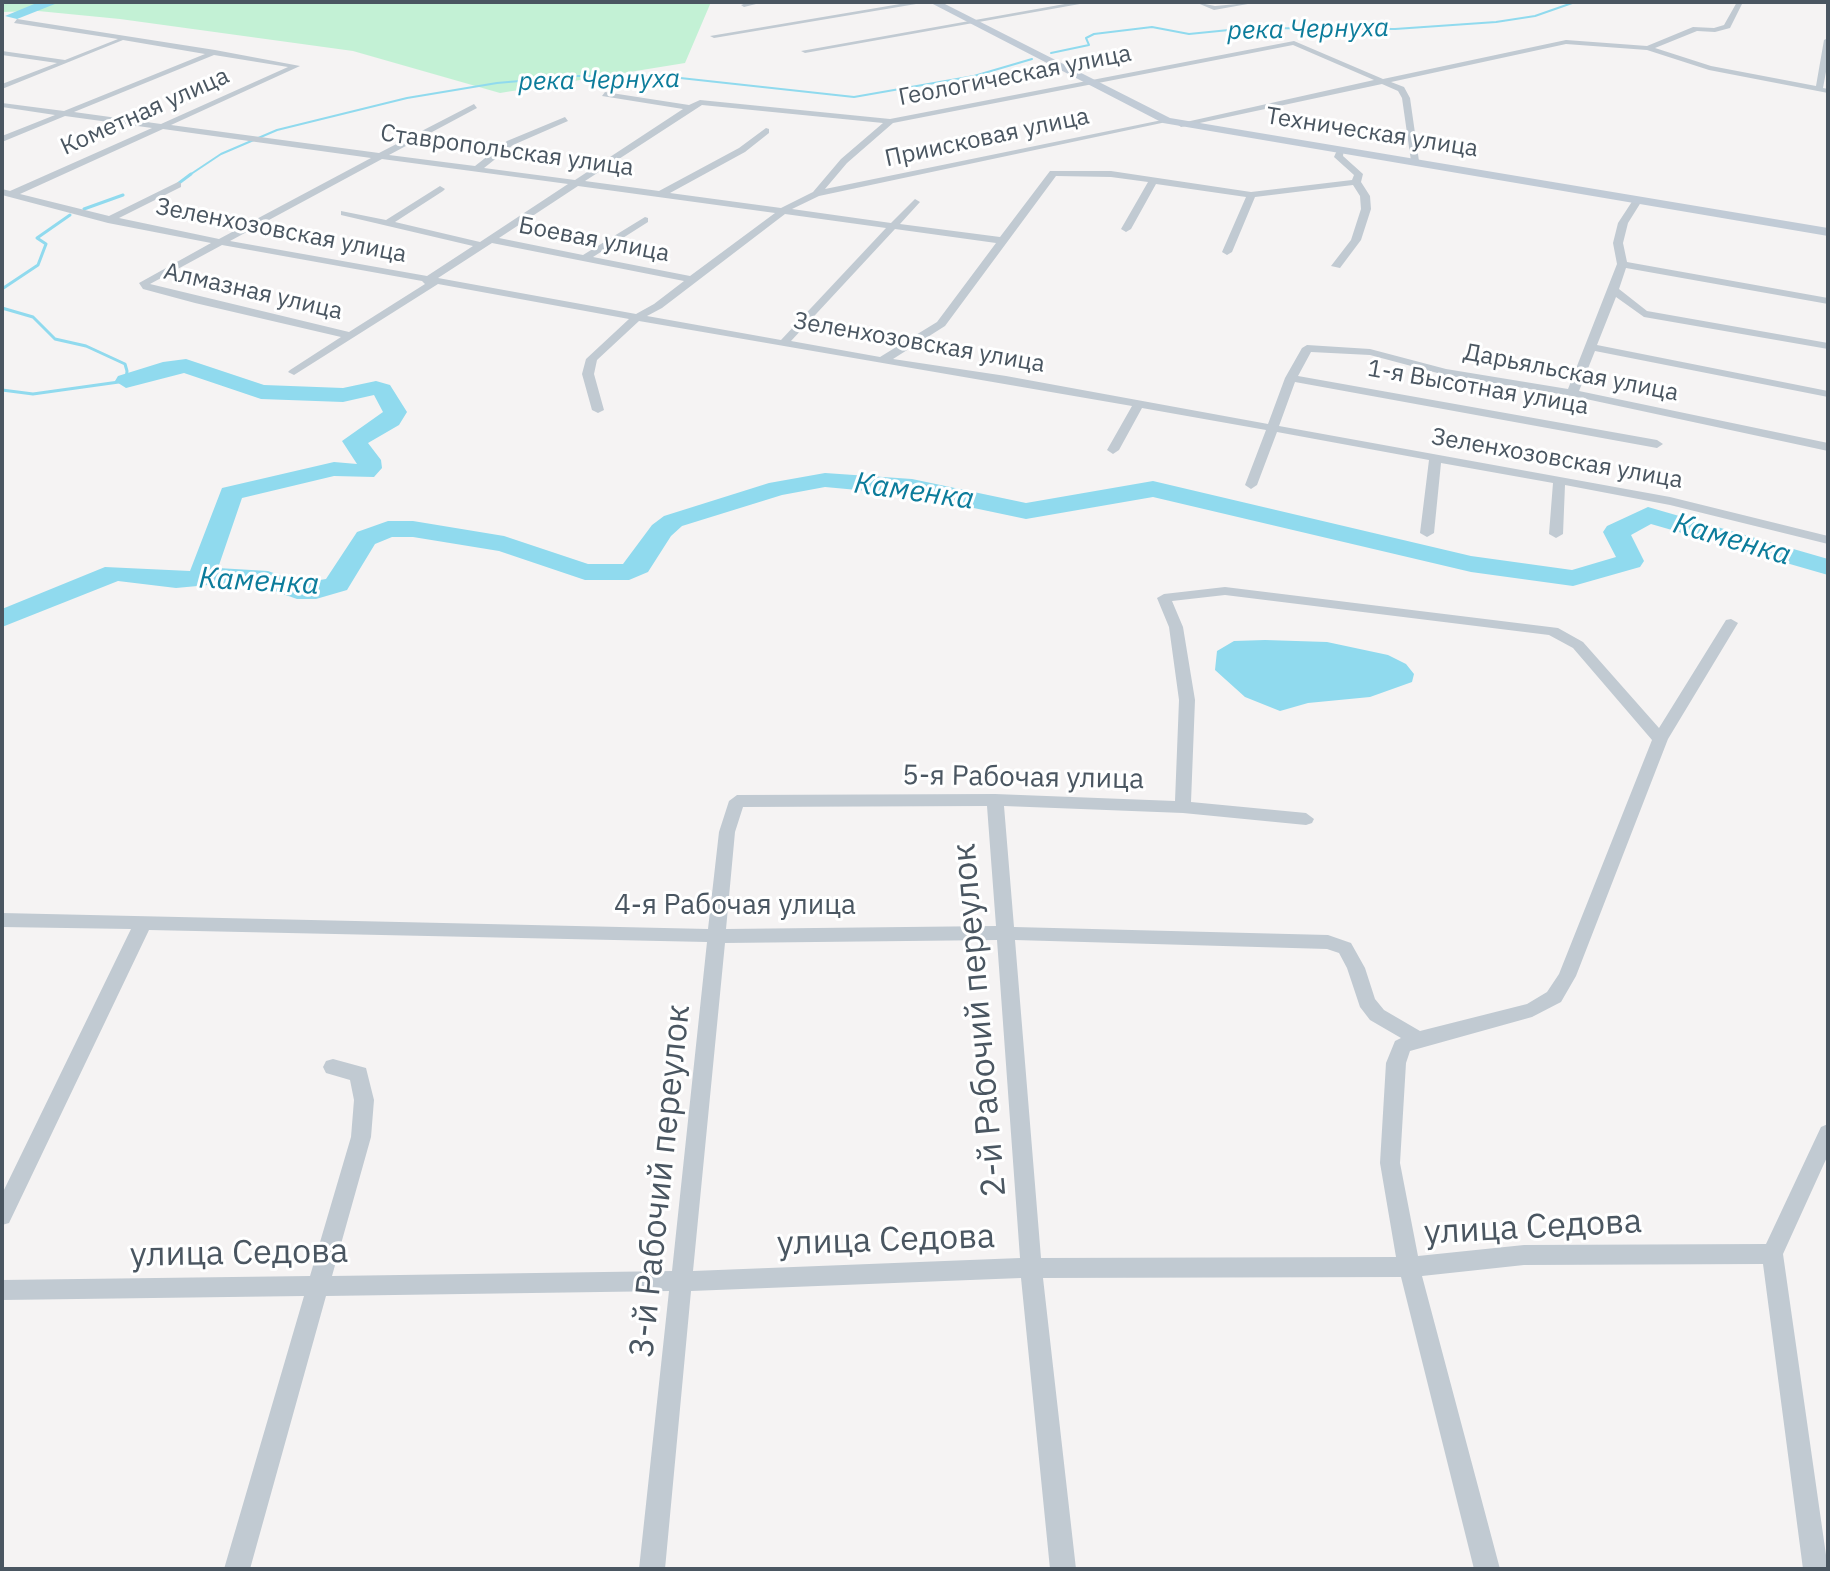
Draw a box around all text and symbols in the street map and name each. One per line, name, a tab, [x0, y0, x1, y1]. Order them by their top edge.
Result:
water label: река Чернуха	[1227, 13, 1389, 47]
street label: Геологическая улица	[896, 39, 1134, 113]
street label: Кометная улица	[56, 62, 234, 162]
water label: река Чернуха	[518, 64, 680, 98]
street label: Приисковая улица	[882, 102, 1092, 174]
street label: Техническая улица	[1264, 102, 1480, 164]
street label: Ставропольская улица	[379, 119, 635, 183]
street label: Зеленхозовская улица	[153, 193, 409, 269]
street label: Боевая улица	[516, 211, 672, 269]
street label: Алмазная улица	[161, 257, 345, 327]
street label: Зеленхозовская улица	[791, 307, 1047, 379]
street label: Дарьяльская улица	[1461, 338, 1681, 408]
street label: 1-я Высотная улица	[1365, 354, 1591, 422]
street label: Зеленхозовская улица	[1429, 423, 1685, 495]
water label: Каменка	[852, 466, 976, 518]
water label: Каменка	[1669, 506, 1795, 574]
water label: Каменка	[198, 561, 320, 603]
street label: 5-я Рабочая улица	[902, 759, 1144, 797]
street label: 2-й Рабочий переулок	[944, 841, 1016, 1199]
street label: 4-я Рабочая улица	[614, 889, 856, 923]
street label: 3-й Рабочий переулок	[622, 1002, 700, 1360]
street label: улица Седова	[1423, 1202, 1643, 1254]
street label: улица Седова	[776, 1217, 996, 1265]
street label: улица Седова	[130, 1232, 348, 1276]

